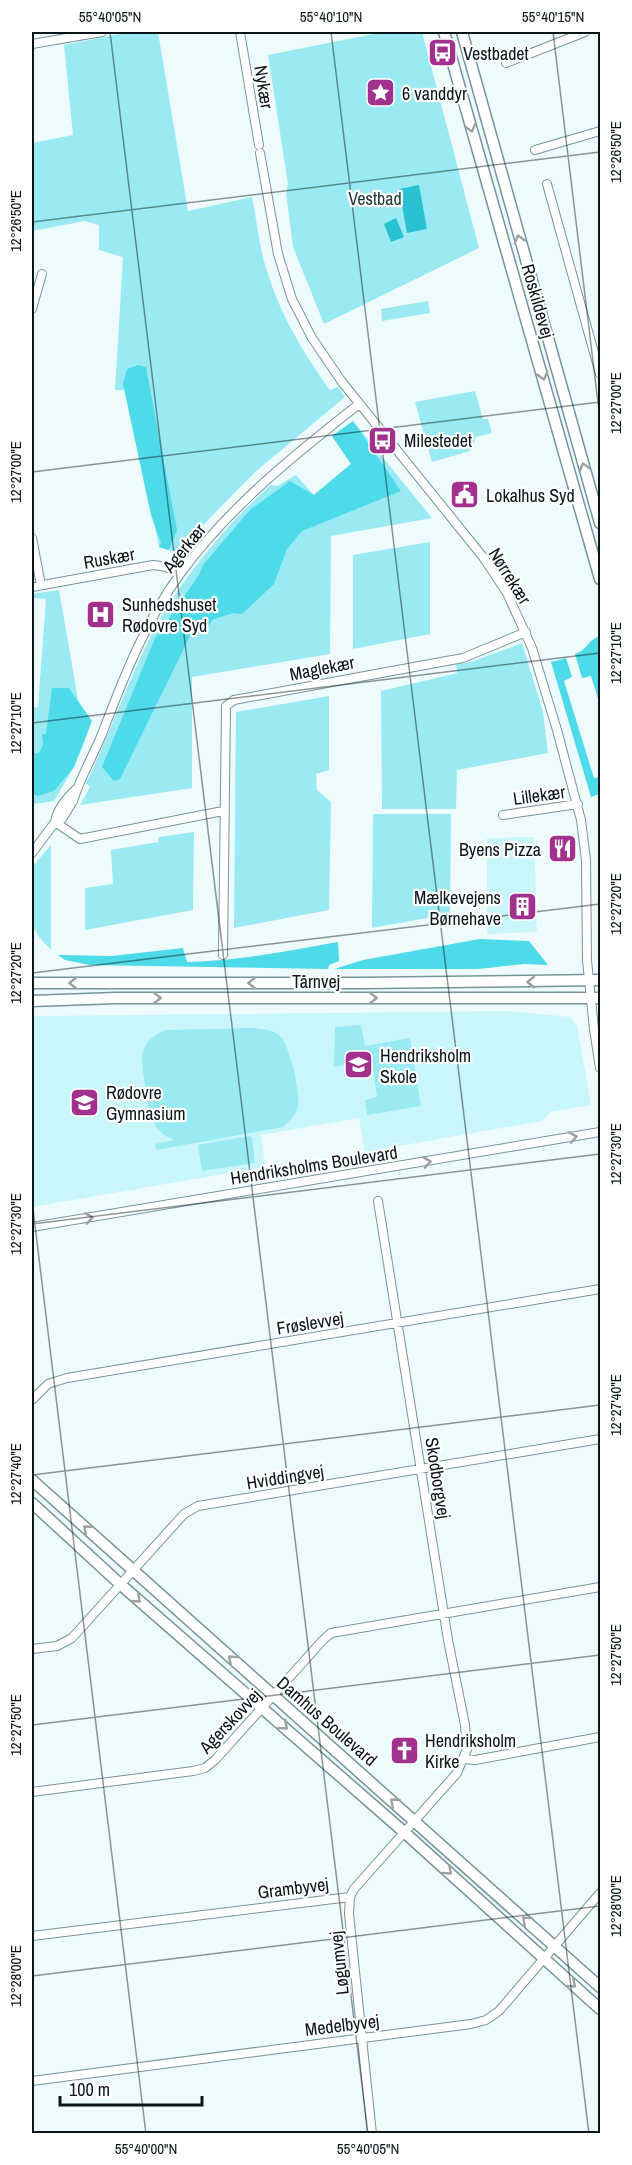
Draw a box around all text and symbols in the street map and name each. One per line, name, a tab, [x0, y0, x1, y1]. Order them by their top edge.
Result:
text: 55°40'05"N	[79, 6, 141, 27]
text: 55°40'10"N	[300, 6, 362, 27]
text: 55°40'15"N	[522, 6, 584, 27]
bus stop icon: Vestbadet	[426, 37, 458, 69]
place label: Vestbadet	[463, 41, 529, 66]
street label: Nykær	[248, 64, 280, 110]
place icon: 6 vanddyr	[365, 77, 397, 109]
place label: 6 vanddyr	[402, 81, 467, 106]
text: 12°26'50"E	[605, 121, 626, 183]
one-way arrow	[464, 123, 477, 133]
park label: Vestbad	[348, 186, 402, 211]
text: 12°26'50"E	[5, 190, 26, 252]
one-way arrow	[514, 234, 526, 245]
street label: Roskildevej	[515, 261, 561, 341]
one-way arrow	[535, 371, 548, 381]
text: 12°27'00"E	[605, 372, 626, 434]
bus stop icon: Milestedet	[367, 424, 399, 456]
place label: Milestedet	[404, 428, 472, 453]
text: 12°27'00"E	[5, 441, 26, 503]
one-way arrow	[579, 462, 592, 472]
public building icon: Lokalhus Syd	[449, 479, 481, 511]
place label: Lokalhus Syd	[486, 483, 575, 508]
street label: Agerkær	[156, 518, 212, 579]
street label: Ruskær	[81, 541, 137, 575]
street label: Nørrekær	[483, 543, 537, 609]
place label: Sunhedshuset Rødovre Syd	[122, 592, 216, 638]
hospital icon: Sunhedshuset Rødovre Syd	[85, 598, 117, 630]
text: 12°27'10"E	[605, 622, 626, 684]
street label: Maglekær	[287, 649, 357, 687]
text: 12°27'10"E	[5, 692, 26, 754]
street label: Lillekær	[511, 779, 567, 811]
restaurant icon: Byens Pizza	[546, 833, 578, 865]
place label: Byens Pizza	[459, 837, 541, 862]
text: 12°27'20"E	[605, 873, 626, 935]
place label: Mælkevejens Børnehave	[414, 885, 501, 931]
building icon: Mælkevejens Børnehave	[506, 891, 538, 923]
text: 12°27'20"E	[5, 942, 26, 1004]
street label: Tårnvej	[292, 969, 340, 994]
one-way arrow	[526, 976, 535, 988]
one-way arrow	[69, 977, 78, 989]
one-way arrow	[247, 977, 256, 989]
one-way arrow	[369, 991, 378, 1004]
one-way arrow	[153, 992, 162, 1004]
place label: Hendriksholm Skole	[380, 1043, 471, 1089]
school or university icon: Hendriksholm Skole	[343, 1049, 375, 1081]
place label: Rødovre Gymnasium	[106, 1080, 186, 1126]
school or university icon: Rødovre Gymnasium	[69, 1086, 101, 1118]
text: 12°27'30"E	[605, 1123, 626, 1185]
one-way arrow	[567, 1131, 577, 1144]
street label: Hendriksholms Boulevard	[229, 1139, 399, 1191]
one-way arrow	[422, 1156, 431, 1168]
text: 12°27'30"E	[5, 1193, 26, 1255]
one-way arrow	[84, 1212, 94, 1225]
street label: Frøslevvej	[275, 1305, 345, 1341]
text: 12°27'40"E	[605, 1374, 626, 1436]
street label: Skodborgvej	[419, 1436, 457, 1520]
text: 12°27'40"E	[5, 1443, 26, 1505]
street label: Hviddingvej	[245, 1459, 325, 1495]
one-way arrow	[83, 1525, 94, 1536]
one-way arrow	[130, 1592, 141, 1603]
text: 12°27'50"E	[605, 1624, 626, 1686]
one-way arrow	[228, 1655, 239, 1666]
street label: Damhus Boulevard	[271, 1670, 383, 1772]
street label: Agerskovvej	[193, 1683, 267, 1760]
text: 12°27'50"E	[5, 1694, 26, 1756]
one-way arrow	[277, 1719, 288, 1730]
place label: Hendriksholm Kirke	[425, 1728, 516, 1774]
church icon: Hendriksholm Kirke	[388, 1734, 420, 1766]
one-way arrow	[390, 1798, 401, 1809]
one-way arrow	[441, 1864, 452, 1875]
street label: Grambyvej	[256, 1871, 330, 1905]
text: 12°28'00"E	[605, 1875, 626, 1937]
one-way arrow	[522, 1916, 533, 1927]
street label: Løgumvej	[323, 1930, 355, 1996]
text: 12°28'00"E	[5, 1945, 26, 2007]
one-way arrow	[566, 1977, 576, 1988]
street label: Medelbyvej	[303, 2008, 381, 2042]
scale bar	[60, 2069, 202, 2107]
text: 100 m	[69, 2077, 110, 2102]
text: 55°40'00"N	[115, 2138, 177, 2159]
text: 55°40'05"N	[337, 2138, 399, 2159]

